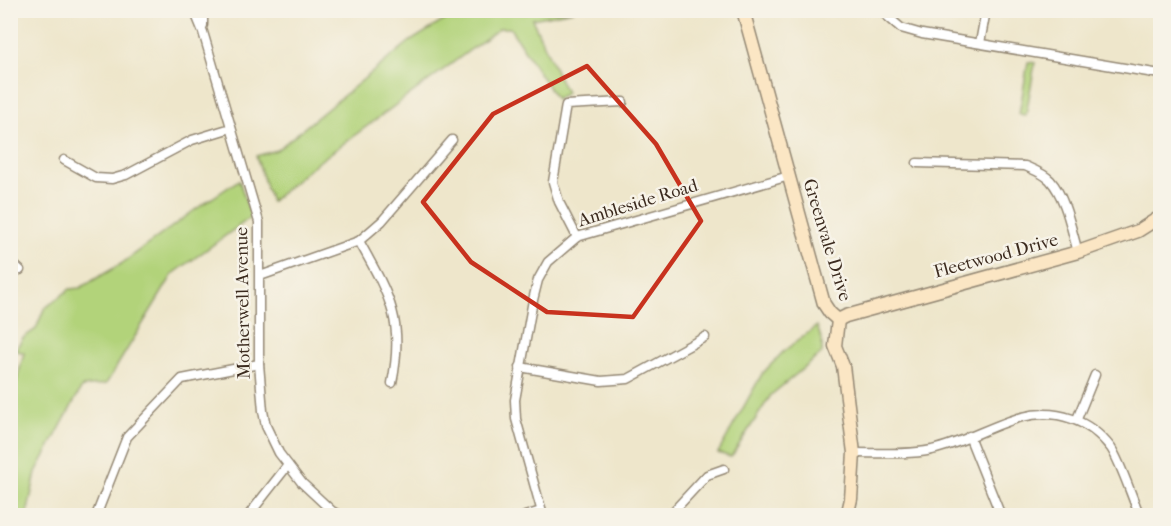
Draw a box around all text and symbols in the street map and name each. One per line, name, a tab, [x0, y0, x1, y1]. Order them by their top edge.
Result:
street label: Ambleside Road	[575, 175, 701, 231]
street label: Greenvale Drive	[798, 176, 856, 304]
street label: Motherwell Avenue	[231, 227, 255, 379]
street label: Fleetwood Drive	[932, 229, 1061, 283]

